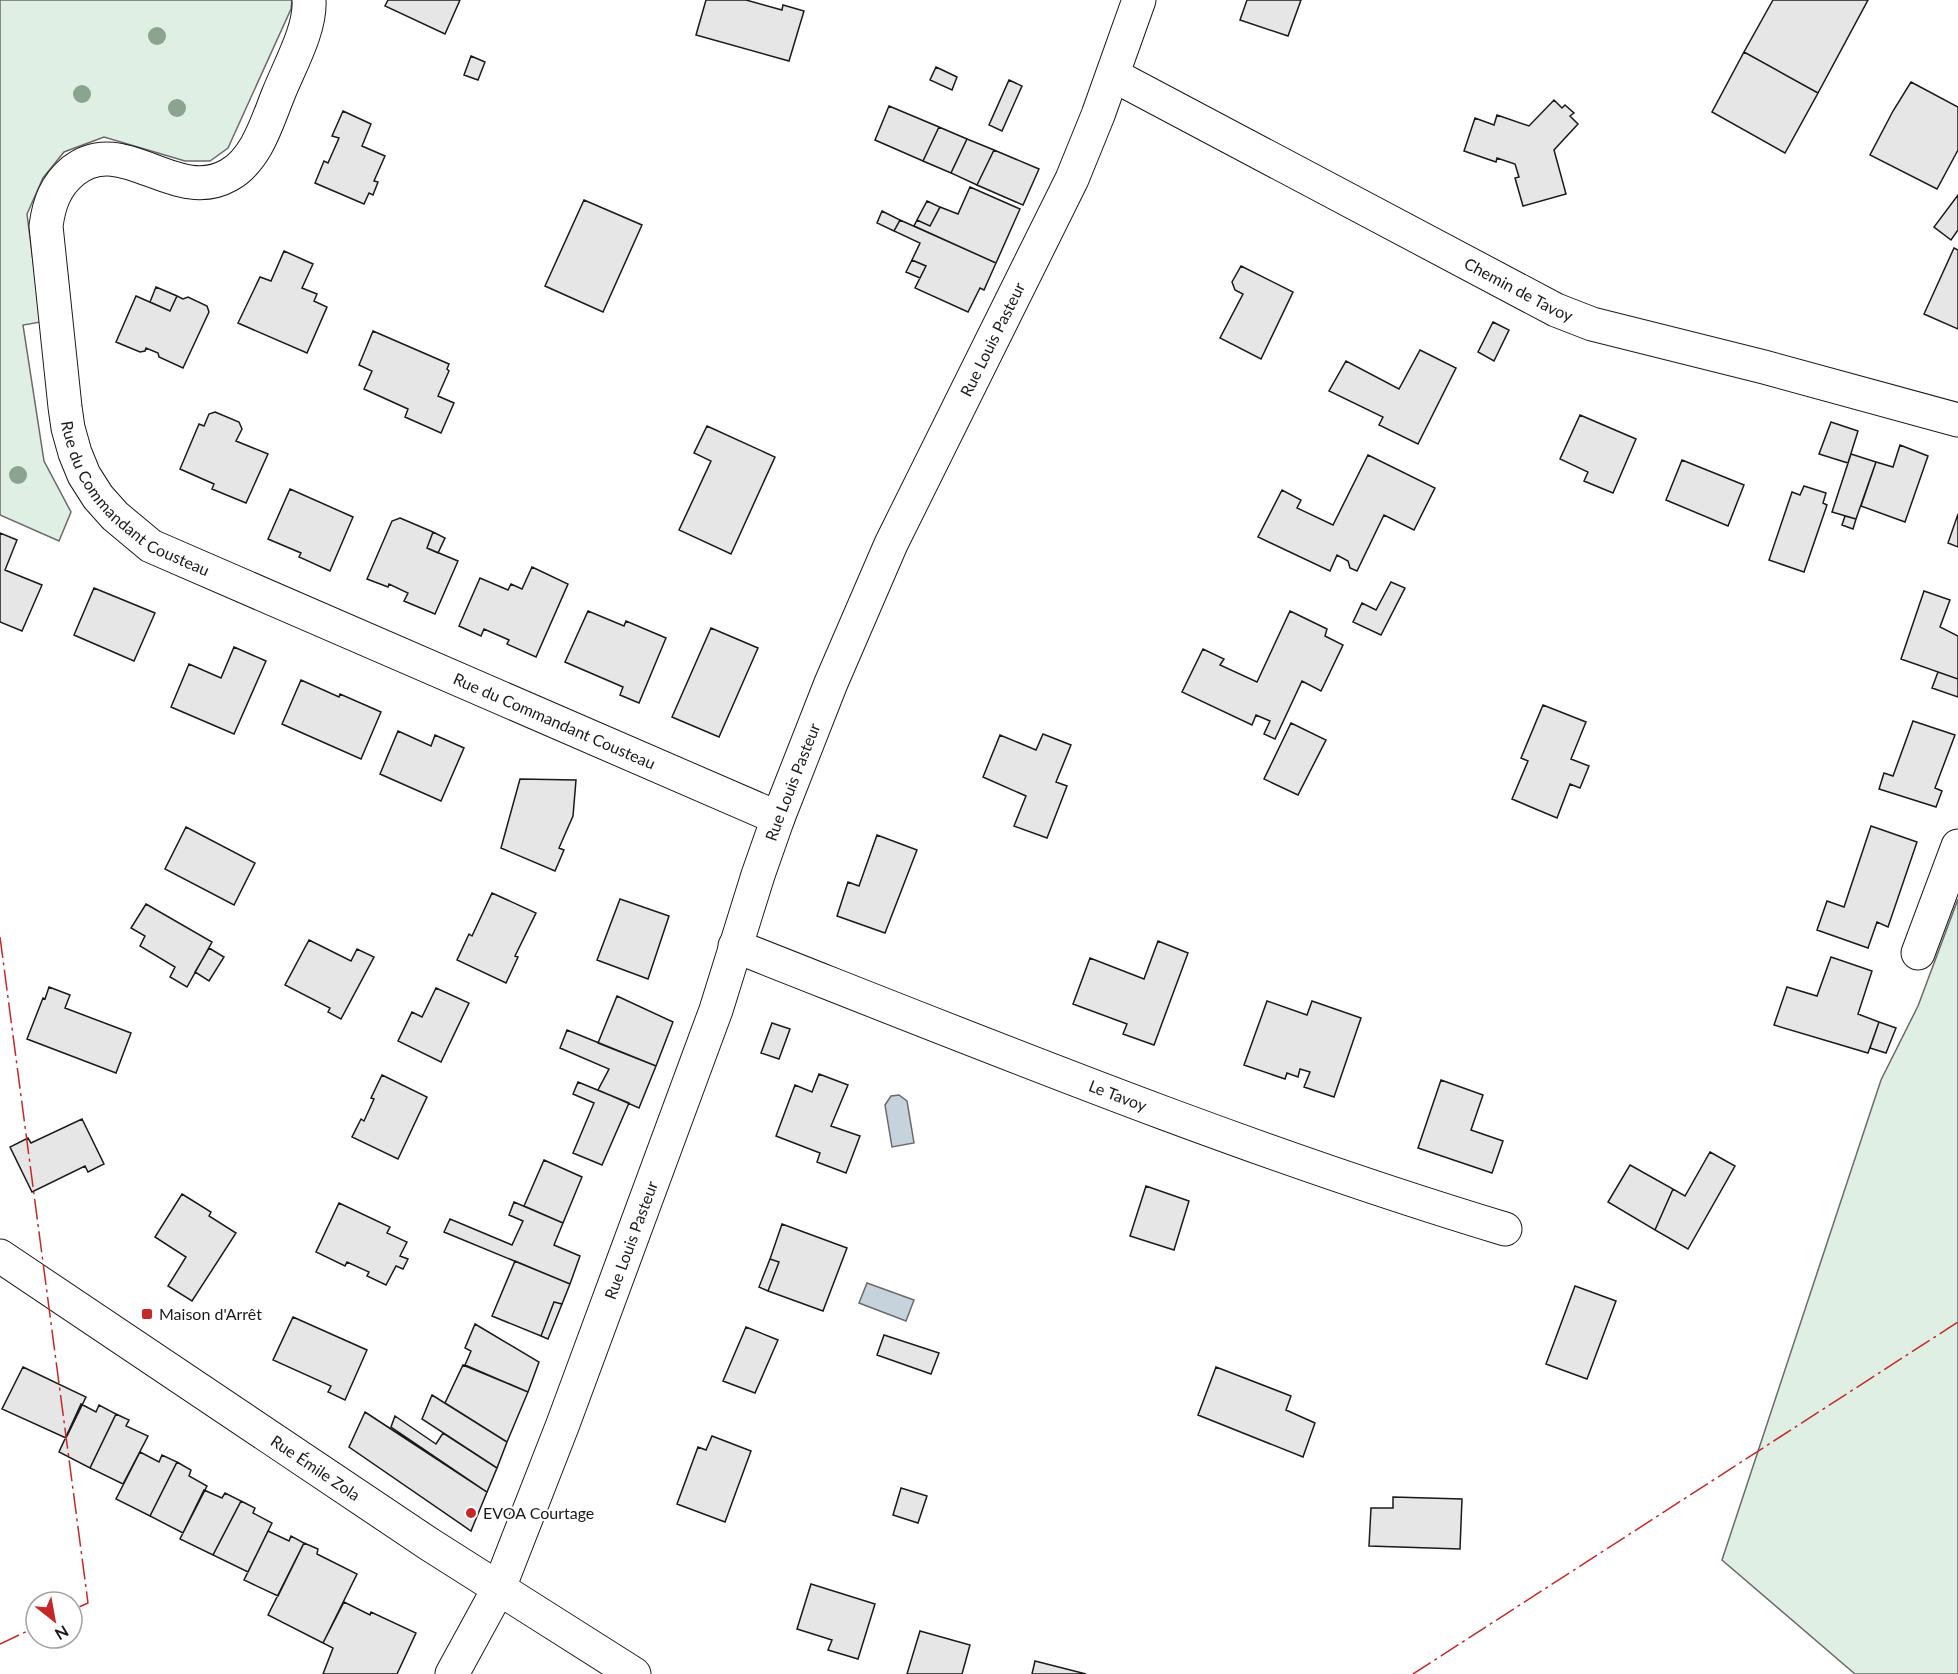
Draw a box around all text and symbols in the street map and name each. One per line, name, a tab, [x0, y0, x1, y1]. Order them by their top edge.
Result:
street label: Chemin de Tavoy	[1461, 253, 1577, 325]
street label: Rue Louis Pasteur	[956, 279, 1028, 399]
street label: Rue du Commandant Cousteau	[58, 419, 213, 579]
street label: Rue du Commandant Cousteau	[451, 668, 658, 773]
street label: Rue Louis Pasteur	[761, 720, 823, 843]
street label: Le Tavoy	[1086, 1076, 1150, 1115]
street label: Rue Louis Pasteur	[600, 1178, 661, 1302]
place label: Maison d'Arrêt	[159, 1304, 262, 1323]
marker: Maison d'Arrêt	[140, 1307, 154, 1321]
street label: Rue Émile Zola	[267, 1431, 364, 1504]
place label: EVOA Courtage	[483, 1503, 594, 1522]
marker: EVOA Courtage	[464, 1506, 478, 1520]
north arrow	[24, 1590, 84, 1650]
text: N	[52, 1622, 72, 1645]

